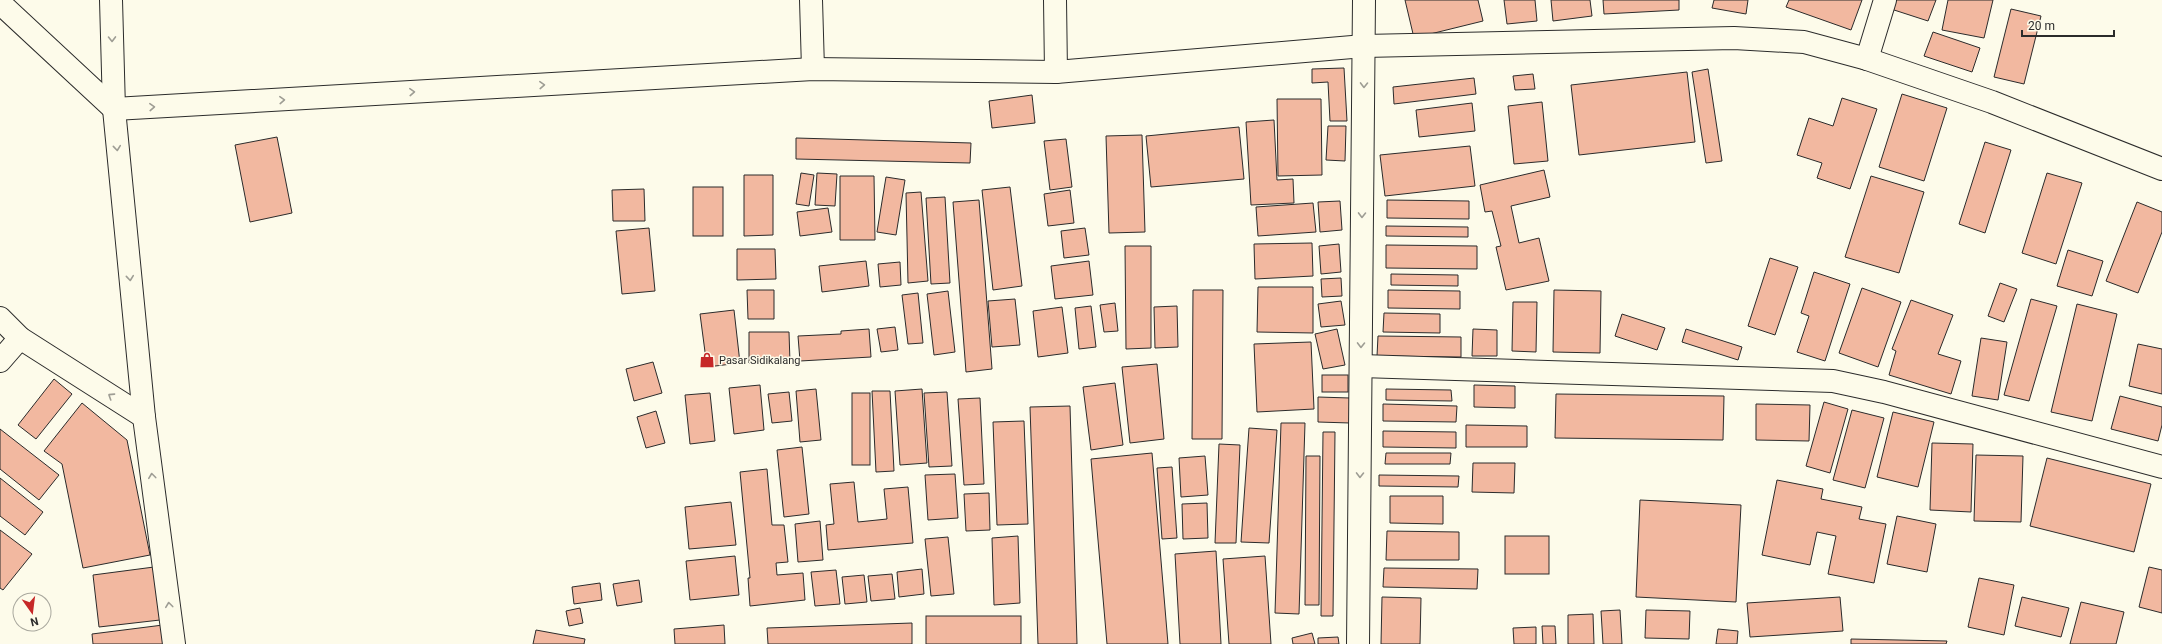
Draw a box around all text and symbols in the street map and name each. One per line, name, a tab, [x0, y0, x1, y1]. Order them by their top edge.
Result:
scale bar	[2022, 12, 2114, 38]
text: 20 m	[2028, 19, 2055, 33]
one-way arrow	[108, 36, 116, 42]
one-way arrow	[539, 80, 545, 89]
one-way arrow	[1359, 82, 1368, 88]
one-way arrow	[409, 88, 415, 97]
one-way arrow	[279, 95, 285, 104]
one-way arrow	[149, 103, 155, 112]
one-way arrow	[113, 145, 122, 151]
one-way arrow	[1358, 212, 1366, 218]
one-way arrow	[126, 275, 135, 281]
one-way arrow	[1357, 342, 1365, 348]
shop icon: Pasar Sidikalang	[698, 351, 716, 369]
place label: Pasar Sidikalang	[719, 354, 801, 367]
one-way arrow	[108, 393, 115, 401]
one-way arrow	[1356, 472, 1364, 478]
one-way arrow	[148, 473, 157, 479]
north arrow	[12, 592, 52, 632]
one-way arrow	[164, 602, 173, 608]
text: N	[29, 614, 40, 629]

